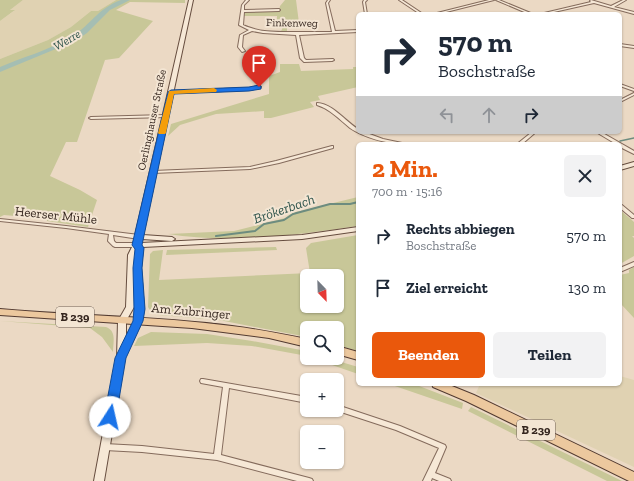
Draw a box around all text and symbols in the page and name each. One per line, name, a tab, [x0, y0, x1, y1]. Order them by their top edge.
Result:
street label: Finkenweg	[266, 16, 318, 30]
text: 570 m	[438, 26, 512, 59]
water label: Werre	[51, 27, 83, 53]
icon: right	[372, 28, 424, 80]
pin	[242, 46, 276, 87]
icon: arrive	[248, 52, 270, 74]
text: Boschstraße	[438, 60, 535, 82]
street label: Oerlinghauser Straße	[135, 68, 169, 172]
icon: left	[436, 104, 458, 126]
icon: ahead	[478, 104, 500, 126]
icon: right	[520, 104, 542, 126]
text: 2 Min.	[372, 154, 438, 183]
button: close	[564, 155, 606, 197]
text: 700 m · 15:16	[372, 184, 443, 199]
water label: Brökerbach	[251, 191, 317, 227]
street label: Heerser Mühle	[14, 203, 98, 227]
text: Rechts abbiegen	[406, 220, 515, 238]
icon: right	[372, 225, 394, 247]
text: 570 m	[566, 227, 606, 245]
text: Boschstraße	[406, 238, 476, 253]
north arrow	[300, 269, 344, 313]
map controls	[300, 269, 344, 469]
icon: arrive	[372, 277, 394, 299]
text: Ziel erreicht	[406, 279, 488, 297]
text: 130 m	[568, 279, 606, 297]
street label: Am Zubringer	[151, 300, 231, 322]
road number: B 239	[56, 307, 94, 327]
button: search	[300, 321, 344, 365]
button: Beenden	[372, 332, 485, 378]
button: Teilen	[493, 332, 606, 378]
button: +	[300, 373, 344, 417]
position arrow	[89, 396, 131, 438]
road number: B 239	[517, 420, 555, 440]
button: −	[300, 425, 344, 469]

